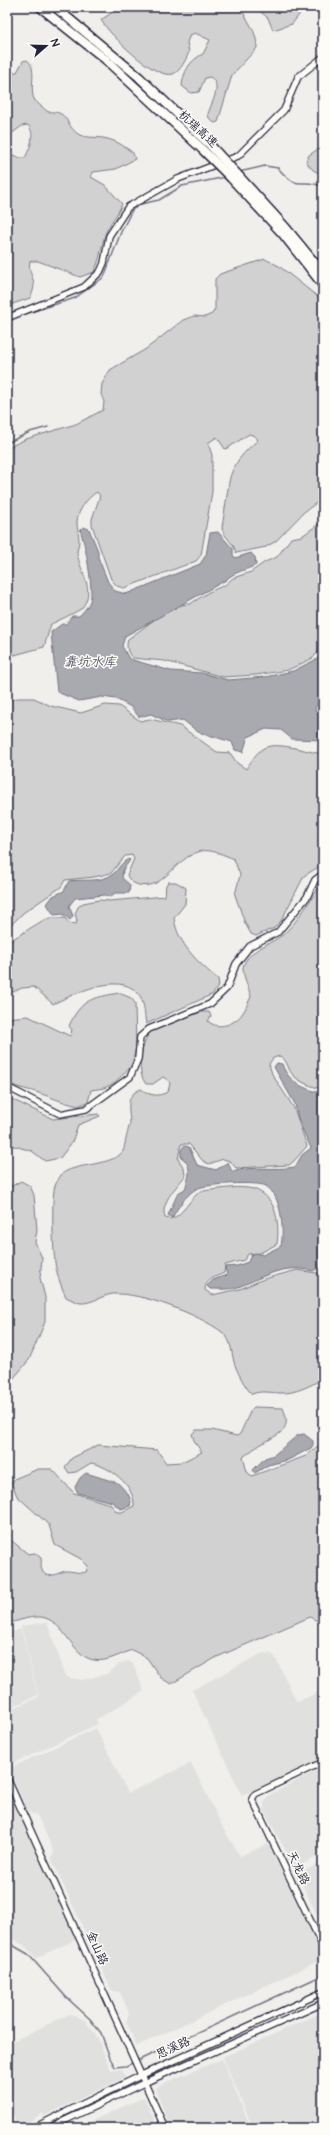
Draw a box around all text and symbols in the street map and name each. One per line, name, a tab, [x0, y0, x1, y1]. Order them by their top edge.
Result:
north arrow	[26, 26, 66, 66]
text: N	[47, 37, 63, 49]
street label: 杭瑞高速	[175, 106, 221, 152]
water label: 靠坑水库	[64, 653, 117, 671]
street label: 天龙路	[282, 1848, 314, 1888]
street label: 金山路	[82, 1928, 112, 1968]
street label: 思溪路	[153, 2033, 193, 2063]

